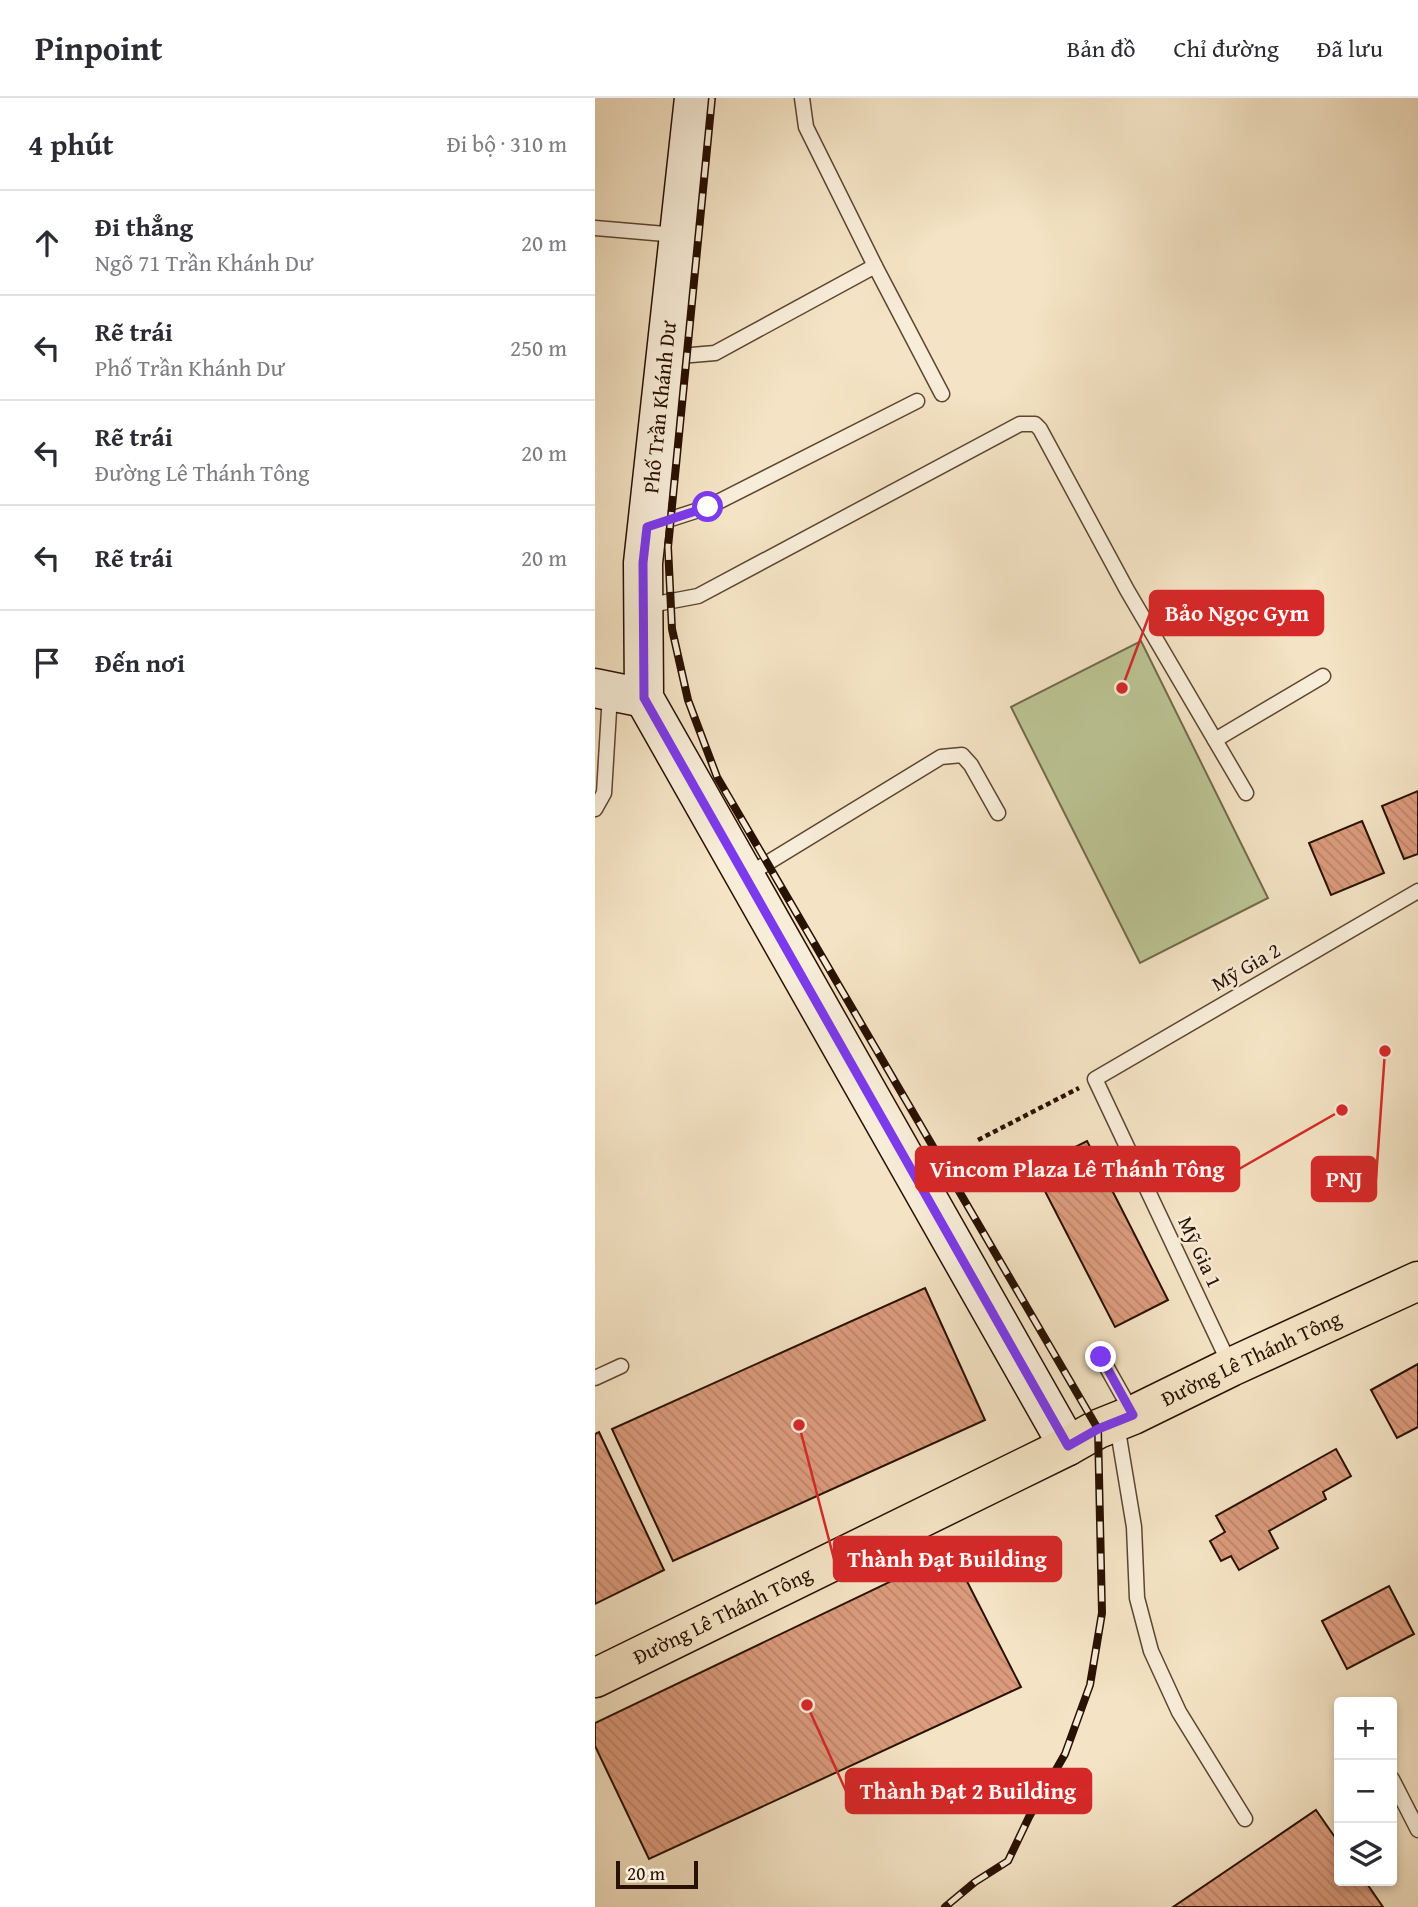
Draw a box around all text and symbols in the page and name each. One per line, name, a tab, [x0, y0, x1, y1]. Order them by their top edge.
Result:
text: Pinpoint	[35, 24, 162, 72]
text: Bản đồ	[1067, 31, 1136, 66]
text: Chỉ đường	[1174, 31, 1279, 66]
text: Đã lưu	[1317, 31, 1383, 66]
text: 4 phút	[28, 122, 114, 166]
text: Đi bộ · 310 m	[447, 127, 567, 160]
text: Đi thẳng	[95, 207, 193, 246]
icon: ahead	[28, 224, 66, 262]
text: 20 m	[521, 226, 567, 259]
text: Ngõ 71 Trần Khánh Dư	[95, 246, 314, 279]
text: Rẽ trái	[95, 312, 173, 351]
street label: Phố Trần Khánh Dư	[635, 318, 684, 495]
icon: left	[28, 329, 66, 367]
text: 250 m	[510, 331, 567, 364]
text: Phố Trần Khánh Dư	[95, 351, 285, 384]
text: Rẽ trái	[95, 417, 173, 456]
icon: left	[28, 434, 66, 472]
text: 20 m	[521, 436, 567, 469]
text: Đường Lê Thánh Tông	[95, 456, 309, 489]
route start	[692, 491, 723, 522]
text: Rẽ trái	[95, 538, 173, 577]
icon: left	[28, 539, 66, 577]
text: 20 m	[521, 541, 567, 574]
callout: Bảo Ngọc Gym	[1150, 591, 1323, 635]
text: Bảo Ngọc Gym	[1165, 596, 1309, 629]
text: Đến nơi	[95, 643, 185, 682]
icon: arrive	[28, 644, 66, 682]
street label: Mỹ Gia 2	[1205, 934, 1286, 999]
callout: Vincom Plaza Lê Thánh Tông	[916, 1147, 1239, 1191]
text: Vincom Plaza Lê Thánh Tông	[930, 1152, 1225, 1185]
callout: PNJ	[1312, 1157, 1376, 1201]
text: PNJ	[1326, 1162, 1362, 1195]
street label: Mỹ Gia 1	[1171, 1211, 1230, 1292]
street label: Đường Lê Thánh Tông	[1156, 1302, 1347, 1414]
route end	[1085, 1341, 1116, 1372]
callout: Thành Đạt Building	[834, 1537, 1061, 1581]
text: Thành Đạt Building	[847, 1542, 1048, 1575]
street label: Đường Lê Thánh Tông	[628, 1558, 817, 1672]
map controls	[1334, 1697, 1397, 1886]
button: +	[1334, 1697, 1397, 1760]
button: −	[1334, 1760, 1397, 1823]
callout: Thành Đạt 2 Building	[846, 1769, 1091, 1813]
text: Thành Đạt 2 Building	[860, 1774, 1077, 1807]
button: layers	[1334, 1823, 1397, 1886]
scale bar	[616, 1858, 698, 1890]
text: 20 m	[627, 1859, 665, 1887]

